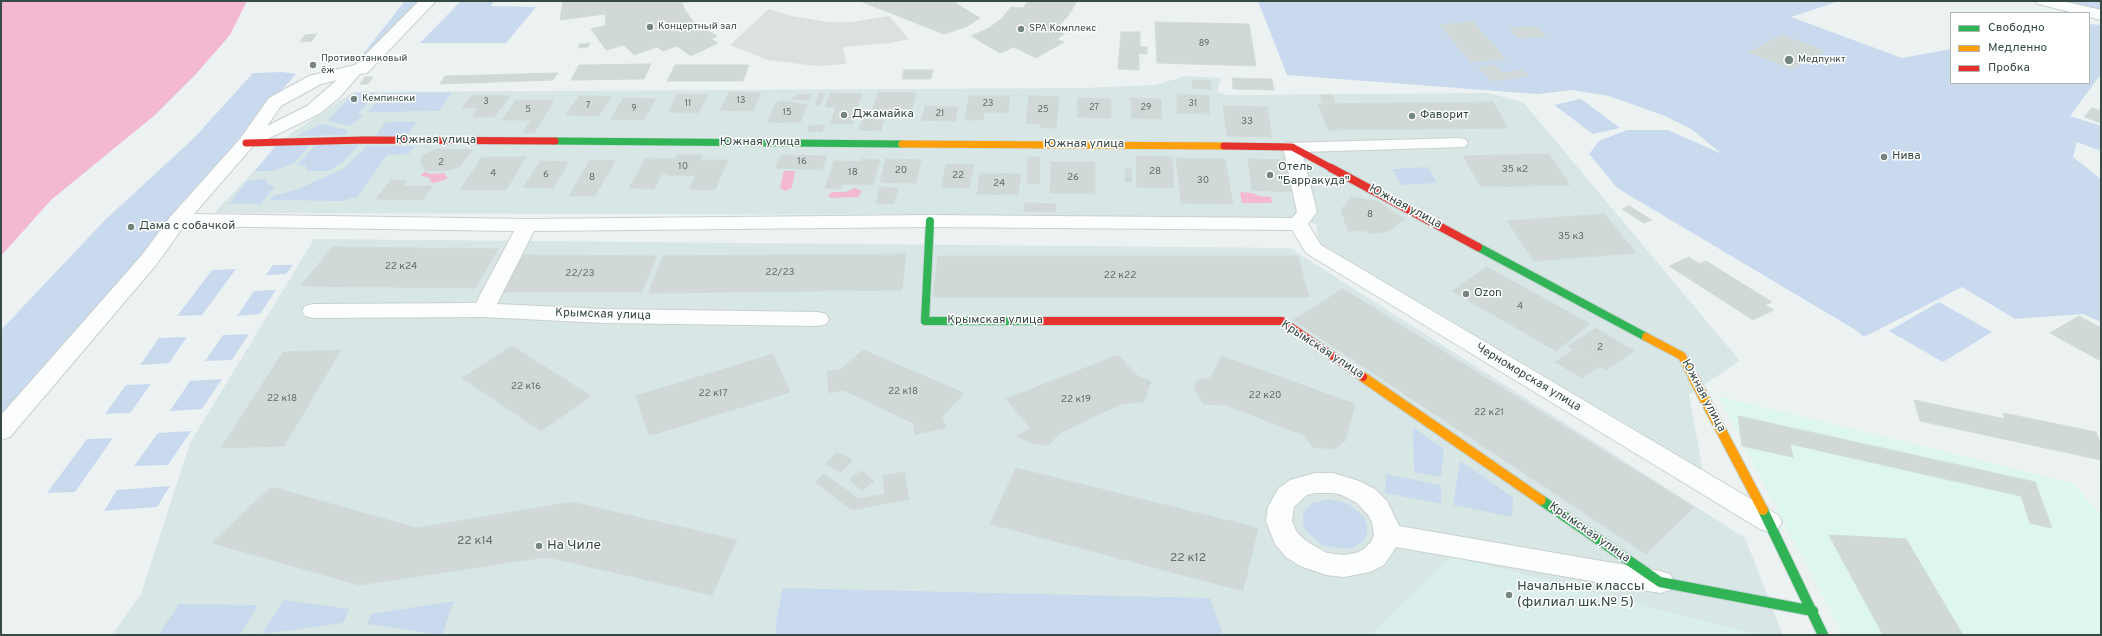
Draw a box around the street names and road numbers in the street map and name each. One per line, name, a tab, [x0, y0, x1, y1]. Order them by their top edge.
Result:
street label: Южная улица	[396, 134, 476, 148]
street label: Южная улица	[720, 136, 800, 150]
street label: Южная улица	[1044, 138, 1124, 152]
street label: Южная улица	[1366, 182, 1444, 232]
street label: Крымская улица	[555, 306, 651, 324]
street label: Крымская улица	[947, 314, 1043, 328]
street label: Крымская улица	[1278, 318, 1366, 382]
street label: Черноморская улица	[1473, 341, 1583, 415]
street label: Южная улица	[1678, 357, 1728, 435]
street label: Крымская улица	[1546, 500, 1632, 566]

